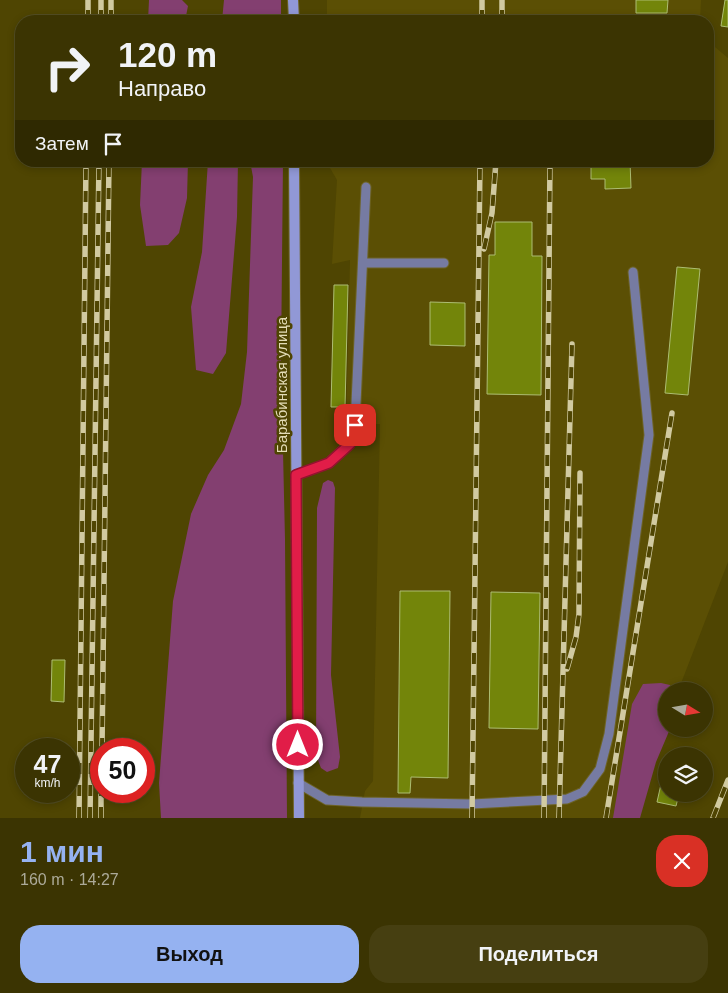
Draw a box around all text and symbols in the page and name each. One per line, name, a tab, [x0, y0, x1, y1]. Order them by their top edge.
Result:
icon: right	[35, 35, 100, 100]
text: 120 m	[118, 35, 217, 74]
text: Направо	[118, 76, 206, 101]
icon: arrive	[99, 130, 127, 158]
text: Затем	[35, 133, 89, 154]
street label: Барабинская улица	[273, 316, 290, 453]
pin	[334, 404, 376, 446]
icon: arrive	[341, 411, 369, 439]
north arrow	[658, 682, 712, 738]
map controls	[658, 682, 713, 802]
position arrow	[271, 718, 323, 770]
speed limit sign: 50	[90, 738, 155, 803]
button: layers	[658, 747, 713, 802]
text: 47	[34, 750, 61, 778]
text: km/h	[34, 776, 61, 790]
text: 1 мин	[20, 835, 104, 868]
button: close	[656, 835, 708, 887]
text: 160 m · 14:27	[20, 871, 119, 888]
button: Выход	[20, 925, 359, 983]
button: Поделиться	[369, 925, 708, 983]

